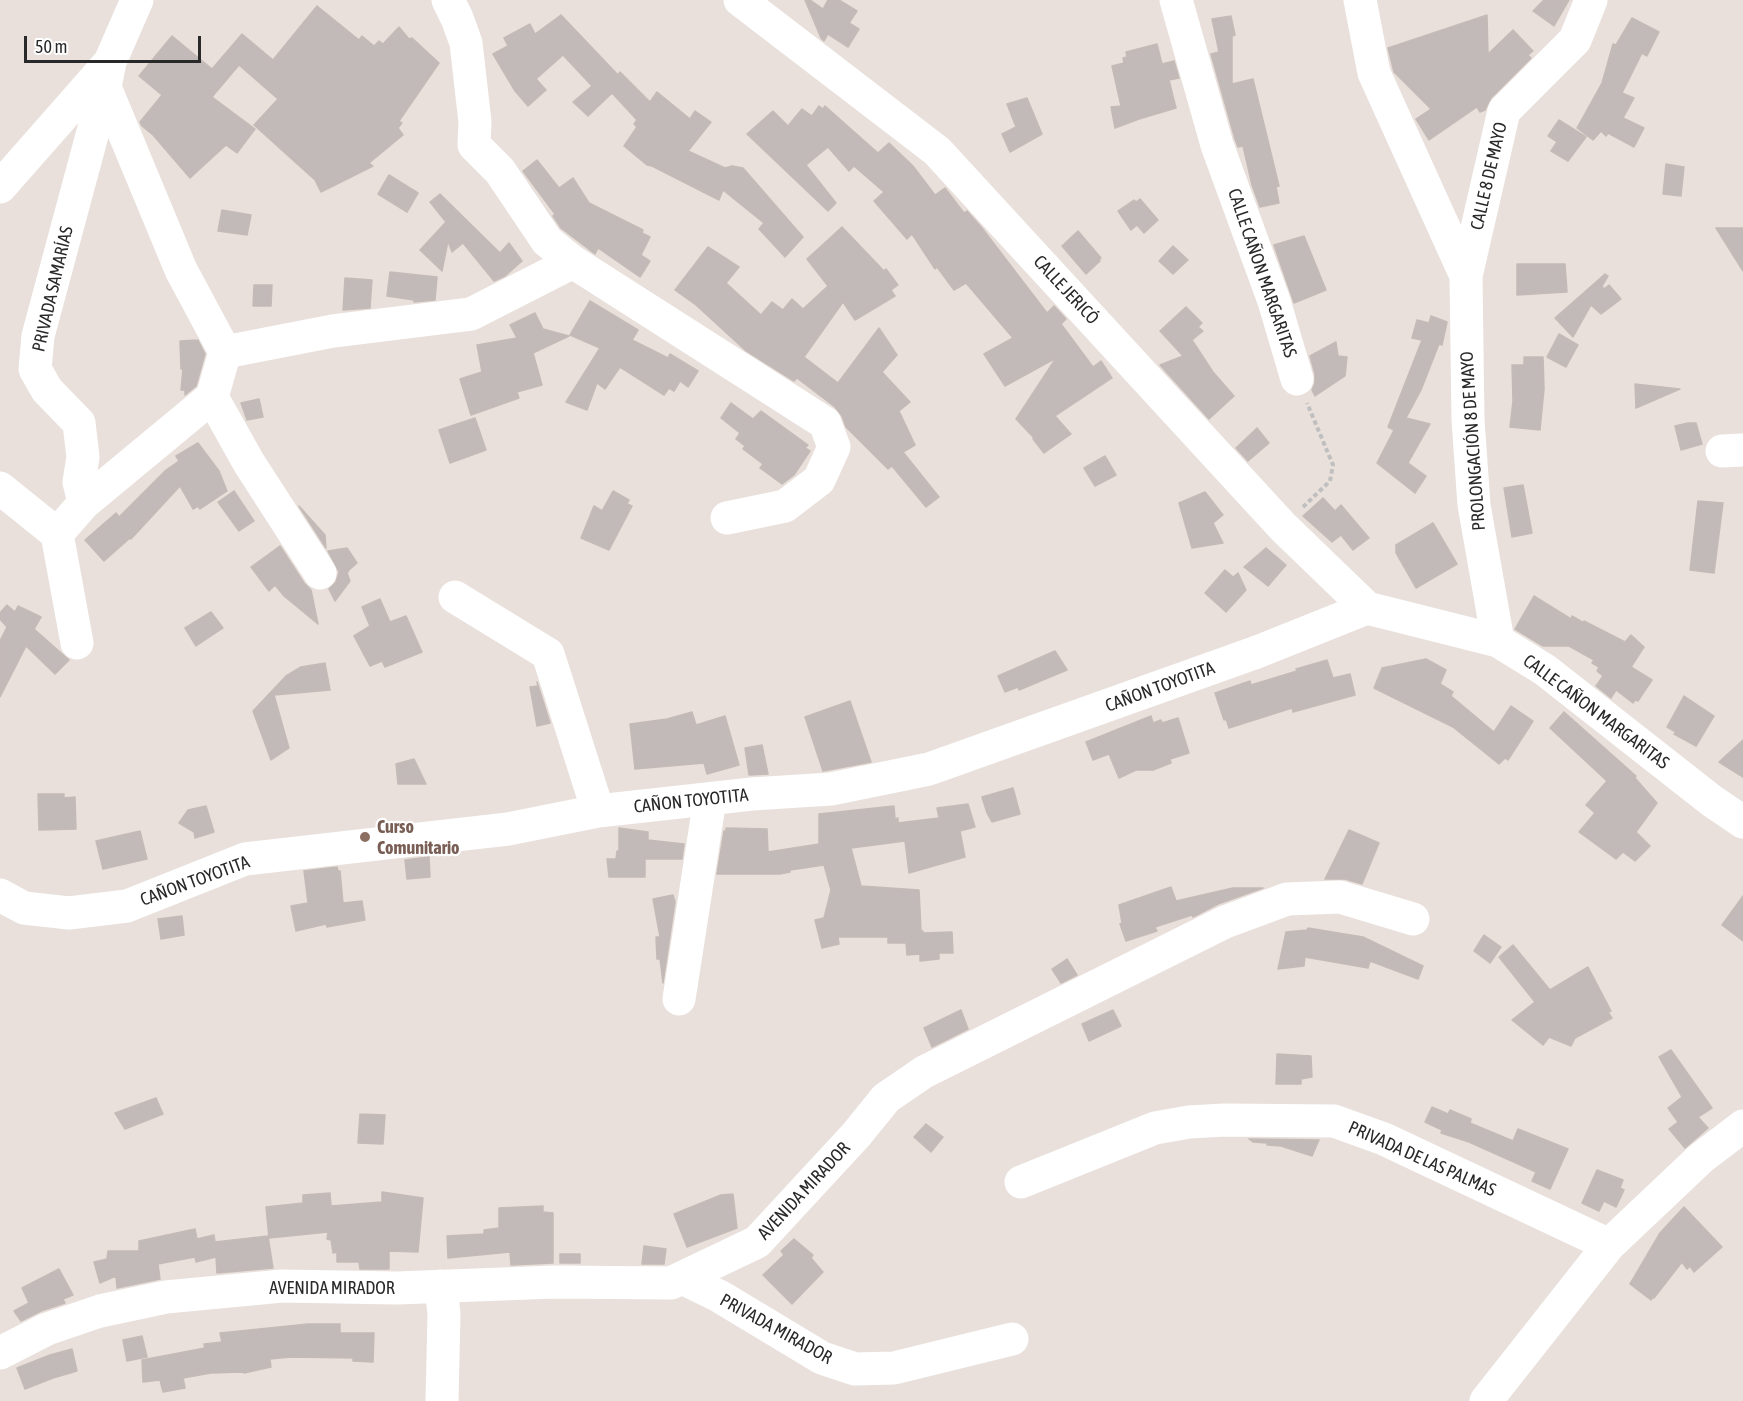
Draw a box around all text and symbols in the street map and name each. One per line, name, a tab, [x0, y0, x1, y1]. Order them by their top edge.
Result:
scale bar	[27, 24, 204, 62]
text: 50 m	[35, 36, 67, 57]
street label: CALLE 8 DE MAYO	[1466, 120, 1512, 232]
street label: CALLE CAÑON MARGARITAS	[1223, 186, 1301, 360]
street label: PRIVADA SAMARÍAS	[28, 224, 78, 354]
street label: CALLE JERICÓ	[1029, 251, 1103, 329]
street label: PROLONGACIÓN 8 DE MAYO	[1456, 351, 1490, 531]
street label: CALLE CAÑON MARGARITAS	[1519, 650, 1673, 774]
street label: CAÑON TOYOTITA	[1102, 657, 1218, 717]
street label: CAÑON TOYOTITA	[633, 784, 749, 818]
place label: Curso Comunitario	[377, 816, 460, 858]
marker: Curso Comunitario	[358, 830, 372, 844]
street label: CAÑON TOYOTITA	[137, 851, 253, 911]
street label: PRIVADA DE LAS PALMAS	[1345, 1117, 1499, 1201]
street label: AVENIDA MIRADOR	[753, 1138, 855, 1244]
street label: AVENIDA MIRADOR	[269, 1277, 395, 1299]
street label: PRIVADA MIRADOR	[716, 1289, 836, 1369]

